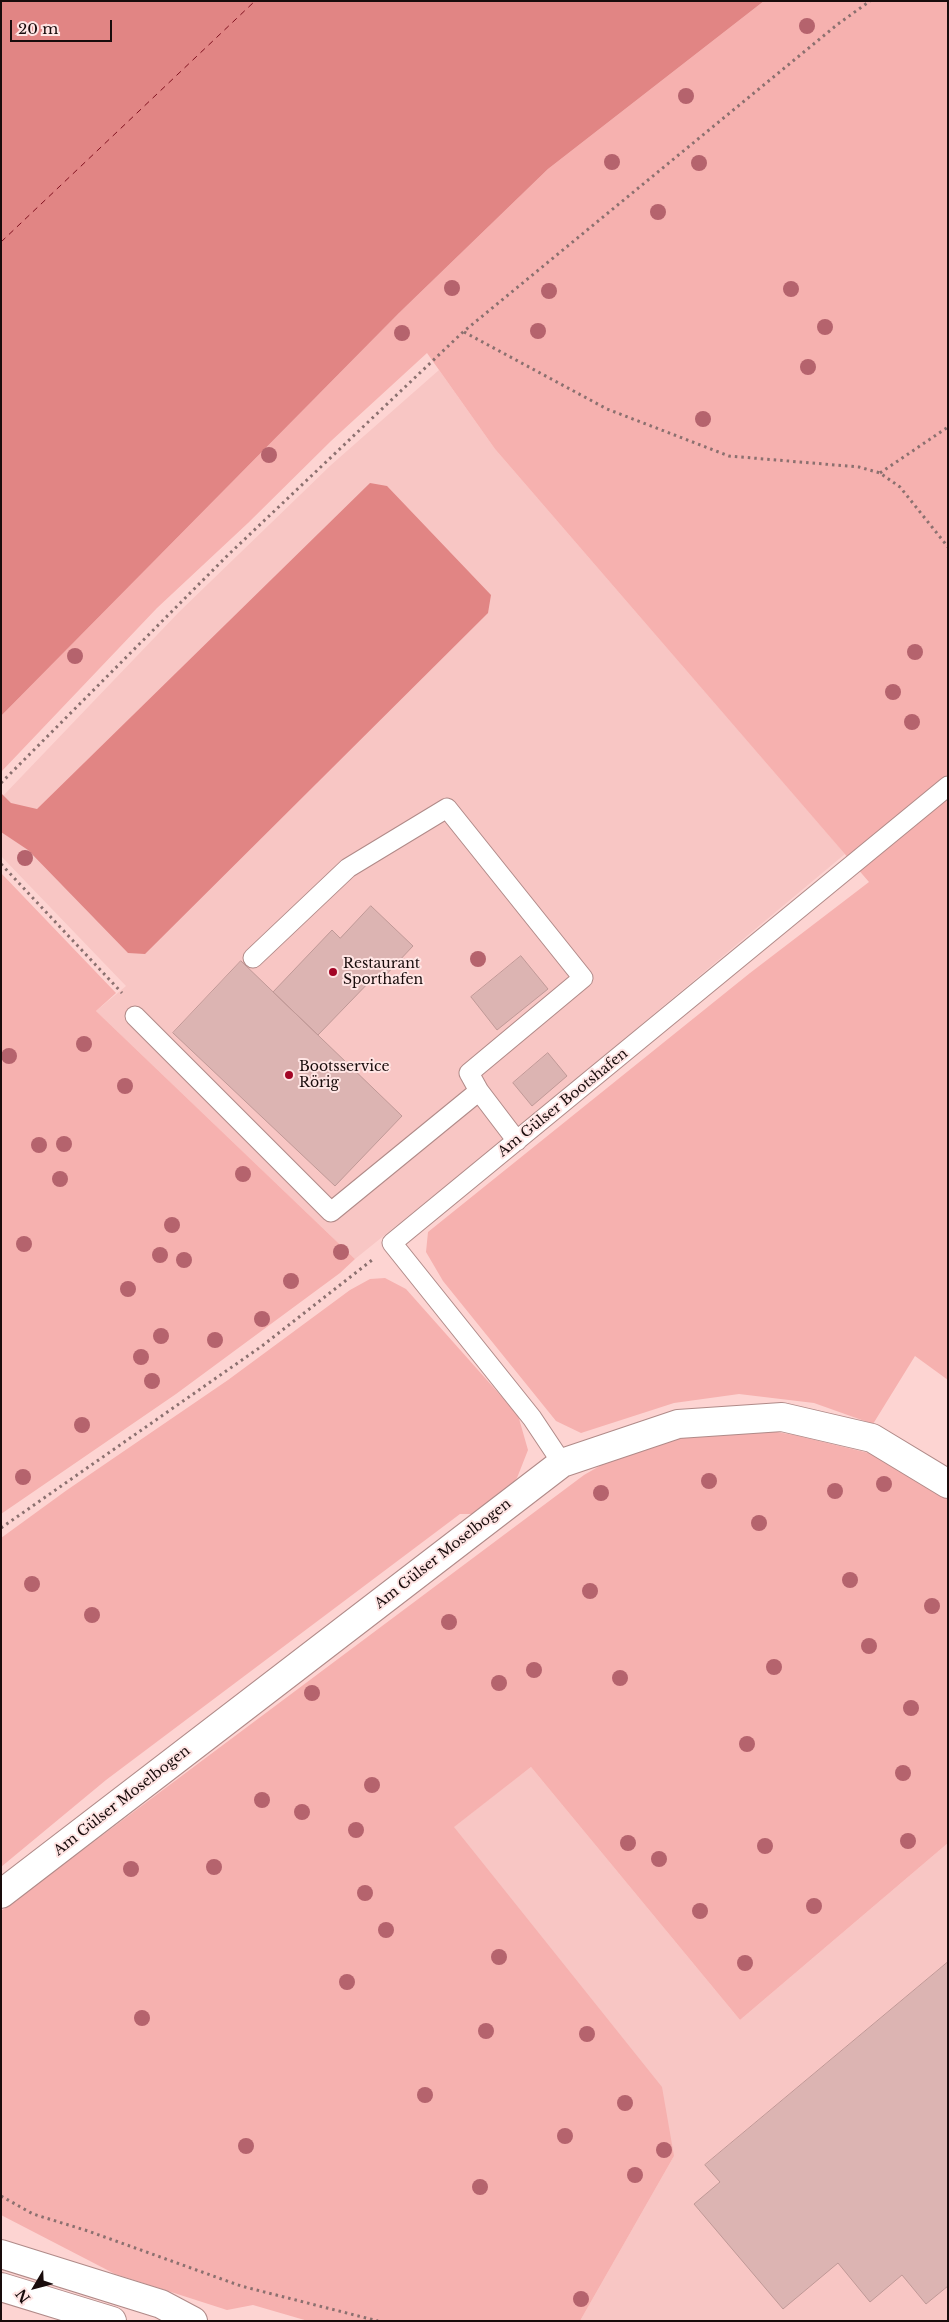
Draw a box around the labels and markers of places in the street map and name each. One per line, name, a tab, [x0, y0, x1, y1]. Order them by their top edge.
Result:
place label: Restaurant Sporthafen	[343, 956, 423, 989]
marker: Restaurant Sporthafen	[327, 966, 339, 978]
place label: Bootsservice Rörig	[299, 1059, 390, 1092]
marker: Bootsservice Rörig	[283, 1069, 295, 1081]

